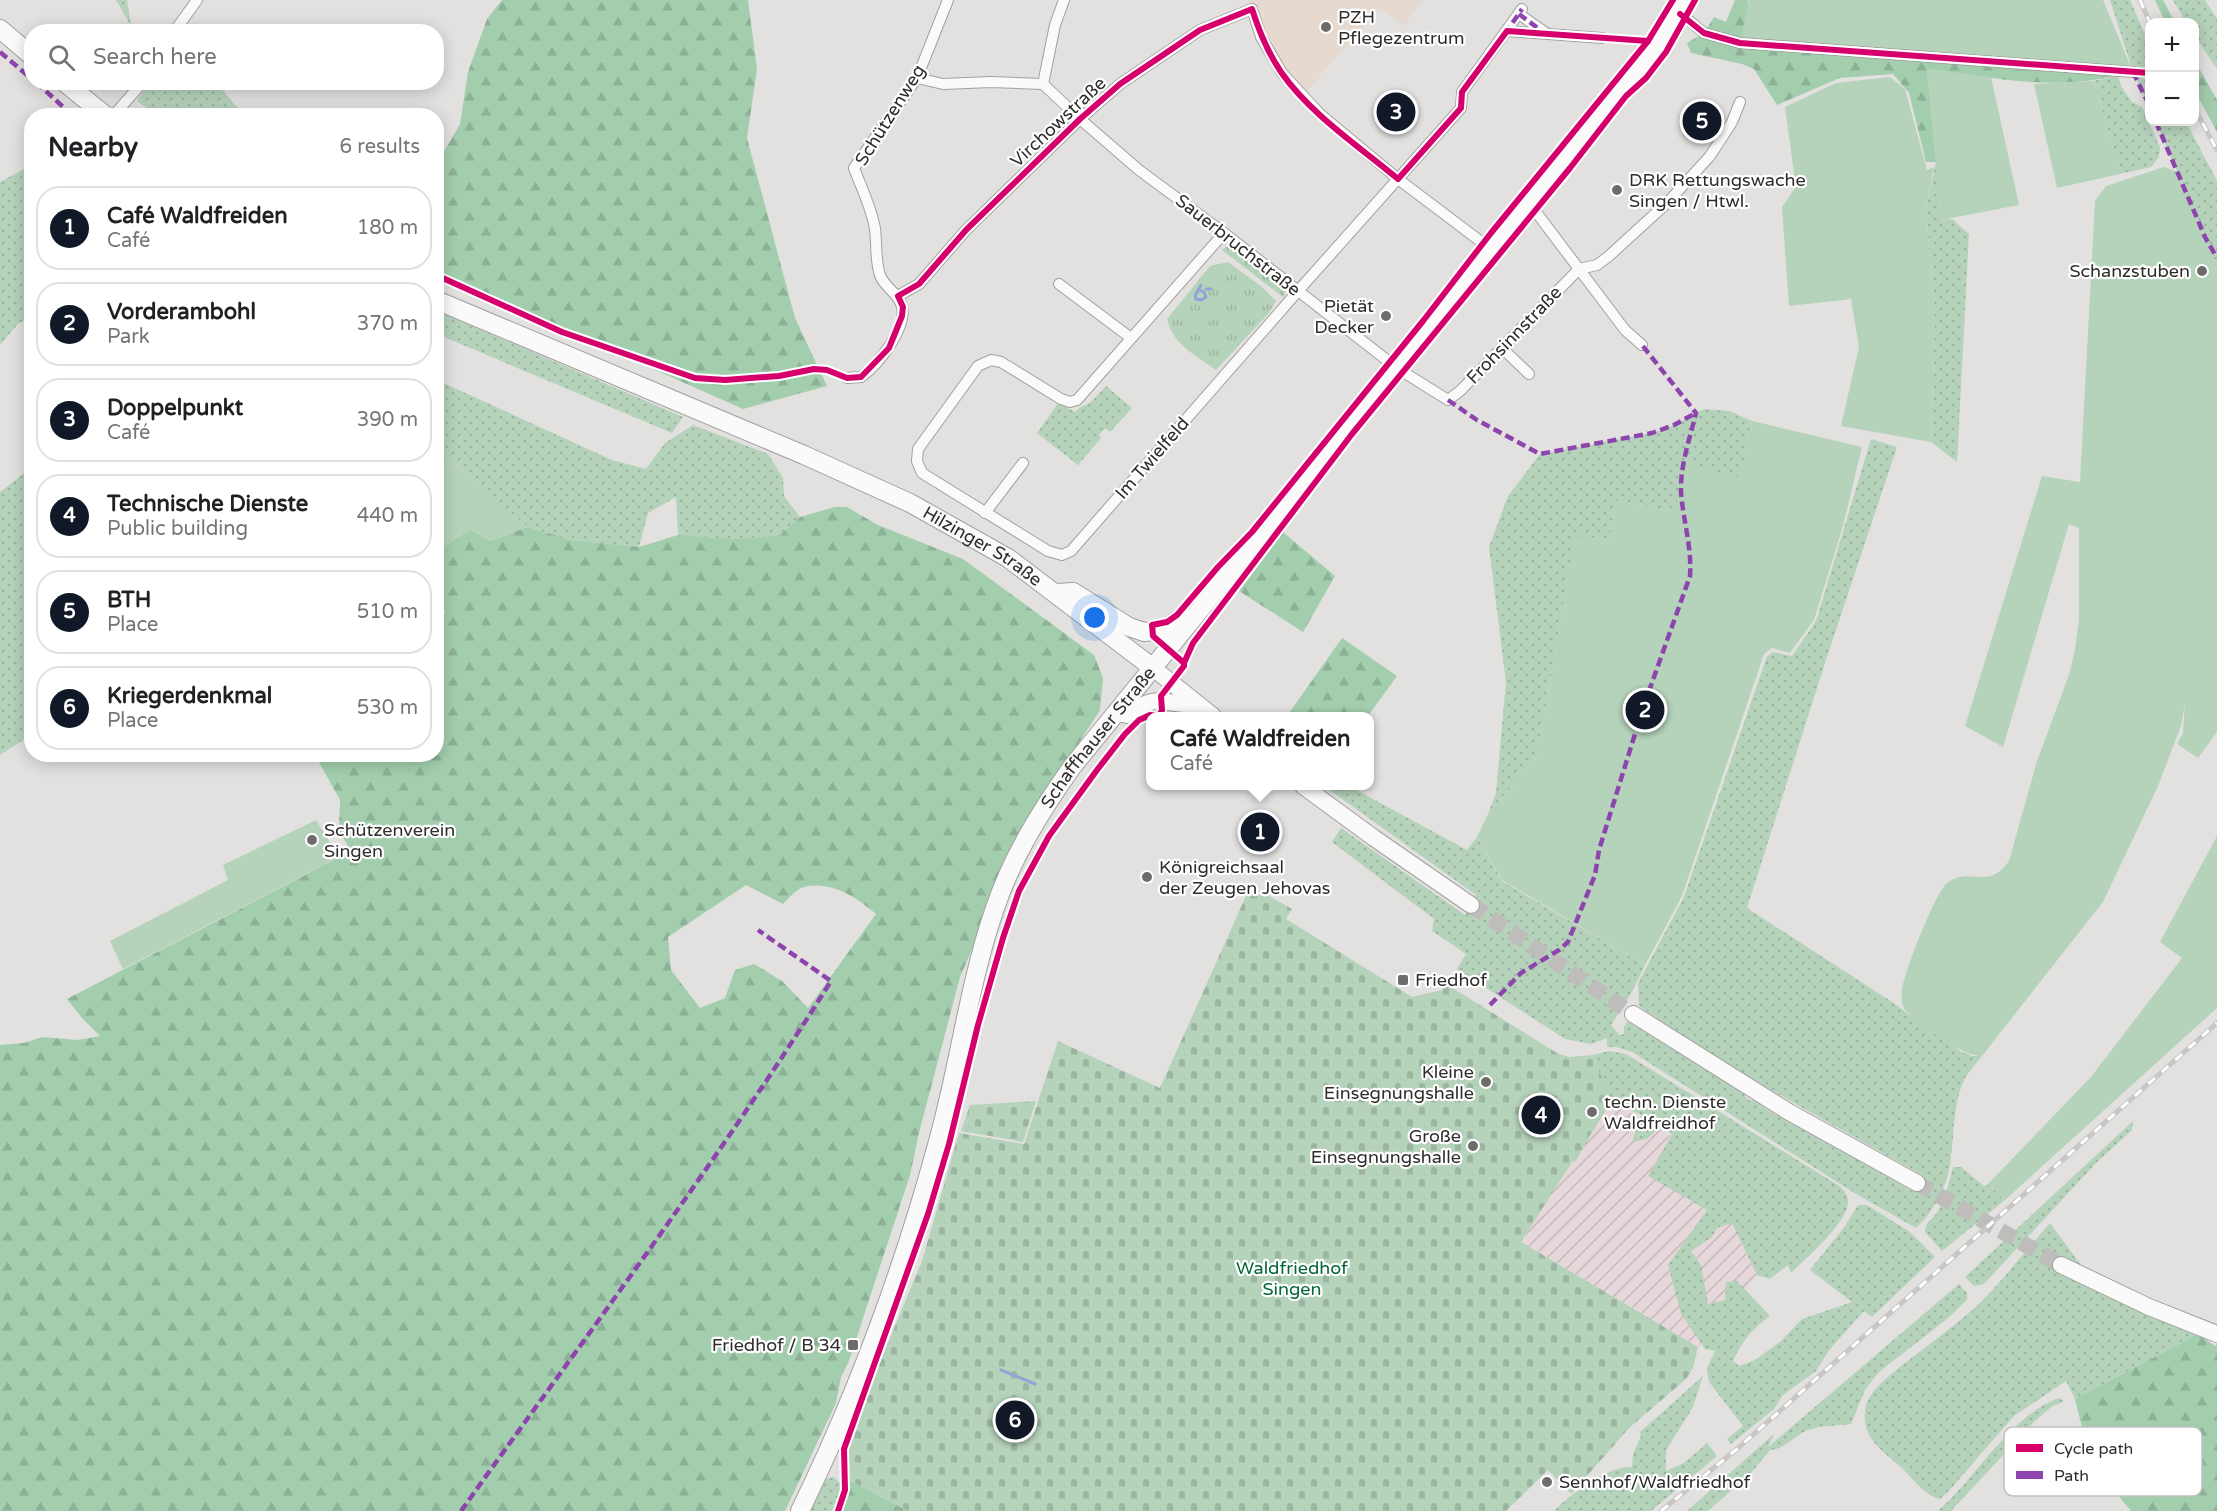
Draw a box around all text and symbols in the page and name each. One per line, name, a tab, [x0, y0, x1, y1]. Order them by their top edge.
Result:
place label: PZH Pflegezentrum	[1338, 6, 1464, 49]
map controls	[2145, 18, 2199, 126]
button: +	[2145, 18, 2199, 72]
marker: PZH Pflegezentrum	[1319, 20, 1333, 34]
search box	[24, 24, 444, 90]
icon: search	[45, 41, 78, 74]
text: Search here	[93, 44, 217, 70]
street label: Schützenweg	[850, 60, 930, 170]
street label: Virchowstraße	[1006, 72, 1110, 172]
button: −	[2145, 72, 2199, 126]
pin: 3	[1376, 90, 1416, 134]
pin: 5	[1682, 98, 1722, 144]
text: Nearby	[48, 132, 138, 163]
text: 6 results	[340, 135, 420, 159]
place label: DRK Rettungswache Singen / Htwl.	[1629, 169, 1806, 212]
marker: DRK Rettungswache Singen / Htwl.	[1610, 183, 1624, 197]
street label: Sauerbruchstraße	[1171, 189, 1305, 301]
text: Café Waldfreiden	[107, 203, 288, 229]
text: 1	[63, 216, 76, 240]
text: 180 m	[357, 216, 418, 240]
text: Café	[107, 229, 150, 253]
place label: Schanzstuben	[2069, 260, 2190, 282]
marker: Schanzstuben	[2195, 264, 2209, 278]
street label: Frohsinnstraße	[1462, 281, 1566, 389]
place label: Pietät Decker	[1314, 295, 1374, 338]
text: Vorderambohl	[107, 299, 256, 325]
marker: Pietät Decker	[1379, 309, 1393, 323]
text: 2	[63, 312, 76, 336]
text: 370 m	[357, 312, 418, 336]
text: Park	[107, 325, 150, 349]
text: Doppelpunkt	[107, 395, 243, 421]
text: 3	[63, 408, 76, 432]
text: 390 m	[357, 408, 418, 432]
street label: Im Twielfeld	[1110, 412, 1194, 504]
text: Café	[107, 421, 150, 445]
text: Technische Dienste	[107, 491, 308, 517]
street label: Hilzinger Straße	[919, 501, 1046, 591]
text: 4	[63, 504, 76, 528]
text: 440 m	[357, 504, 418, 528]
text: Public building	[107, 517, 248, 541]
text: BTH	[107, 587, 151, 613]
text: 5	[63, 600, 76, 624]
text: 510 m	[357, 600, 418, 624]
your location	[1080, 603, 1109, 632]
text: Place	[107, 613, 158, 637]
street label: Schaffhauser Straße	[1036, 662, 1160, 812]
text: Kriegerdenkmal	[107, 683, 272, 709]
pin: 2	[1626, 688, 1664, 732]
text: 6	[63, 696, 76, 720]
text: 530 m	[357, 696, 418, 720]
text: Place	[107, 709, 158, 733]
popup	[1146, 712, 1374, 790]
text: Café Waldfreiden	[1170, 726, 1350, 752]
text: Café	[1170, 752, 1213, 776]
pin: 1	[1240, 810, 1280, 854]
place label: Schützenverein Singen	[324, 819, 455, 862]
marker: Schützenverein Singen	[305, 833, 319, 847]
place label: Königreichsaal der Zeugen Jehovas	[1159, 856, 1331, 899]
marker: Königreichsaal der Zeugen Jehovas	[1140, 870, 1154, 884]
place label: Friedhof	[1415, 969, 1487, 991]
marker: Friedhof	[1396, 973, 1410, 987]
place label: Kleine Einsegnungshalle	[1324, 1061, 1474, 1104]
marker: Kleine Einsegnungshalle	[1479, 1075, 1493, 1089]
place label: techn. Dienste Waldfreidhof	[1604, 1091, 1726, 1134]
pin: 4	[1522, 1092, 1560, 1138]
marker: techn. Dienste Waldfreidhof	[1585, 1105, 1599, 1119]
place label: Große Einsegnungshalle	[1311, 1125, 1461, 1168]
marker: Große Einsegnungshalle	[1466, 1139, 1480, 1153]
park label: Waldfriedhof Singen	[1236, 1257, 1348, 1300]
place label: Friedhof / B 34	[712, 1334, 841, 1356]
marker: Friedhof / B 34	[846, 1338, 860, 1352]
pin: 6	[996, 1398, 1034, 1442]
legend	[2004, 1427, 2202, 1496]
text: Cycle path	[2054, 1439, 2133, 1459]
text: Path	[2054, 1466, 2089, 1486]
place label: Sennhof/Waldfriedhof	[1559, 1471, 1751, 1493]
marker: Sennhof/Waldfriedhof	[1540, 1475, 1554, 1489]

